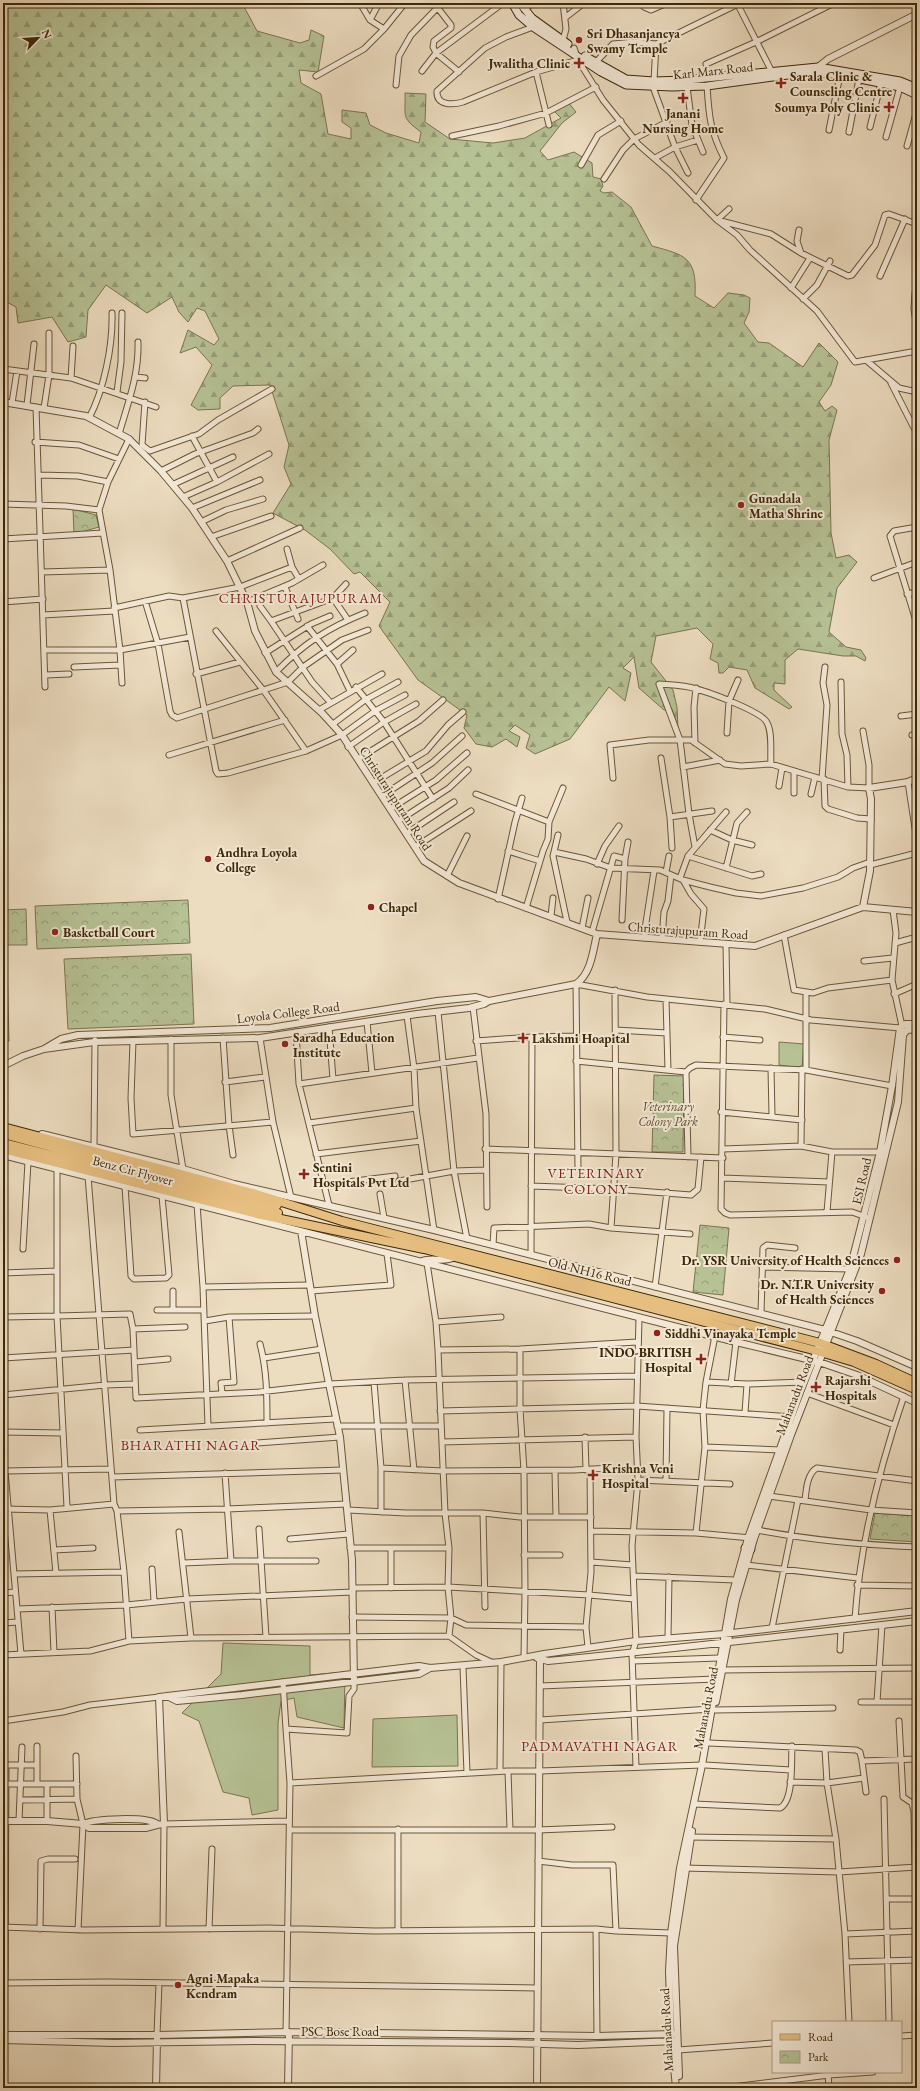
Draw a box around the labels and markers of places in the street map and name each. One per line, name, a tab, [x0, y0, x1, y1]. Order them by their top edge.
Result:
place label: Sri Dhasanjaneya Swamy Temple	[587, 25, 680, 57]
marker: Sri Dhasanjaneya Swamy Temple	[574, 35, 584, 45]
place label: Jwalitha Clinic	[486, 55, 571, 72]
marker: Jwalitha Clinic	[573, 57, 585, 69]
place label: Sarala Clinic & Counseling Centre	[790, 68, 893, 100]
marker: Sarala Clinic & Counseling Centre	[775, 77, 787, 89]
marker: Janani Nursing Home	[677, 92, 689, 104]
place label: Soumya Poly Clinic	[775, 99, 881, 116]
marker: Soumya Poly Clinic	[883, 101, 895, 113]
place label: Janani Nursing Home	[642, 105, 724, 137]
place label: Gunadala Matha Shrine	[749, 490, 824, 522]
marker: Gunadala Matha Shrine	[736, 500, 746, 510]
place label: Andhra Loyola College	[215, 844, 298, 876]
marker: Andhra Loyola College	[203, 854, 213, 864]
place label: Chapel	[379, 899, 418, 916]
marker: Chapel	[366, 902, 376, 912]
place label: Basketball Court	[63, 924, 155, 941]
marker: Basketball Court	[50, 927, 60, 937]
place label: Saradha Education Institute	[293, 1029, 395, 1061]
place label: Lakshmi Hoapital	[532, 1030, 630, 1047]
marker: Lakshmi Hoapital	[517, 1032, 529, 1044]
marker: Saradha Education Institute	[280, 1039, 290, 1049]
place label: Sentini Hospitals Pvt Ltd	[313, 1159, 410, 1191]
marker: Sentini Hospitals Pvt Ltd	[298, 1168, 310, 1180]
place label: Dr. YSR University of Health Sciences	[682, 1252, 889, 1269]
marker: Dr. YSR University of Health Sciences	[892, 1255, 902, 1265]
place label: Dr. N.T.R University of Health Sciences	[760, 1276, 875, 1308]
marker: Dr. N.T.R University of Health Sciences	[877, 1286, 887, 1296]
place label: Siddhi Vinayaka Temple	[665, 1325, 797, 1342]
marker: Siddhi Vinayaka Temple	[652, 1328, 662, 1338]
place label: INDO-BRITISH Hospital	[599, 1344, 693, 1376]
marker: INDO-BRITISH Hospital	[695, 1353, 707, 1365]
place label: Rajarshi Hospitals	[825, 1372, 877, 1404]
marker: Rajarshi Hospitals	[810, 1381, 822, 1393]
place label: Krishna Veni Hospital	[602, 1460, 674, 1492]
marker: Krishna Veni Hospital	[587, 1469, 599, 1481]
place label: Agni Mapaka Kendram	[185, 1970, 259, 2002]
marker: Agni Mapaka Kendram	[173, 1980, 183, 1990]

